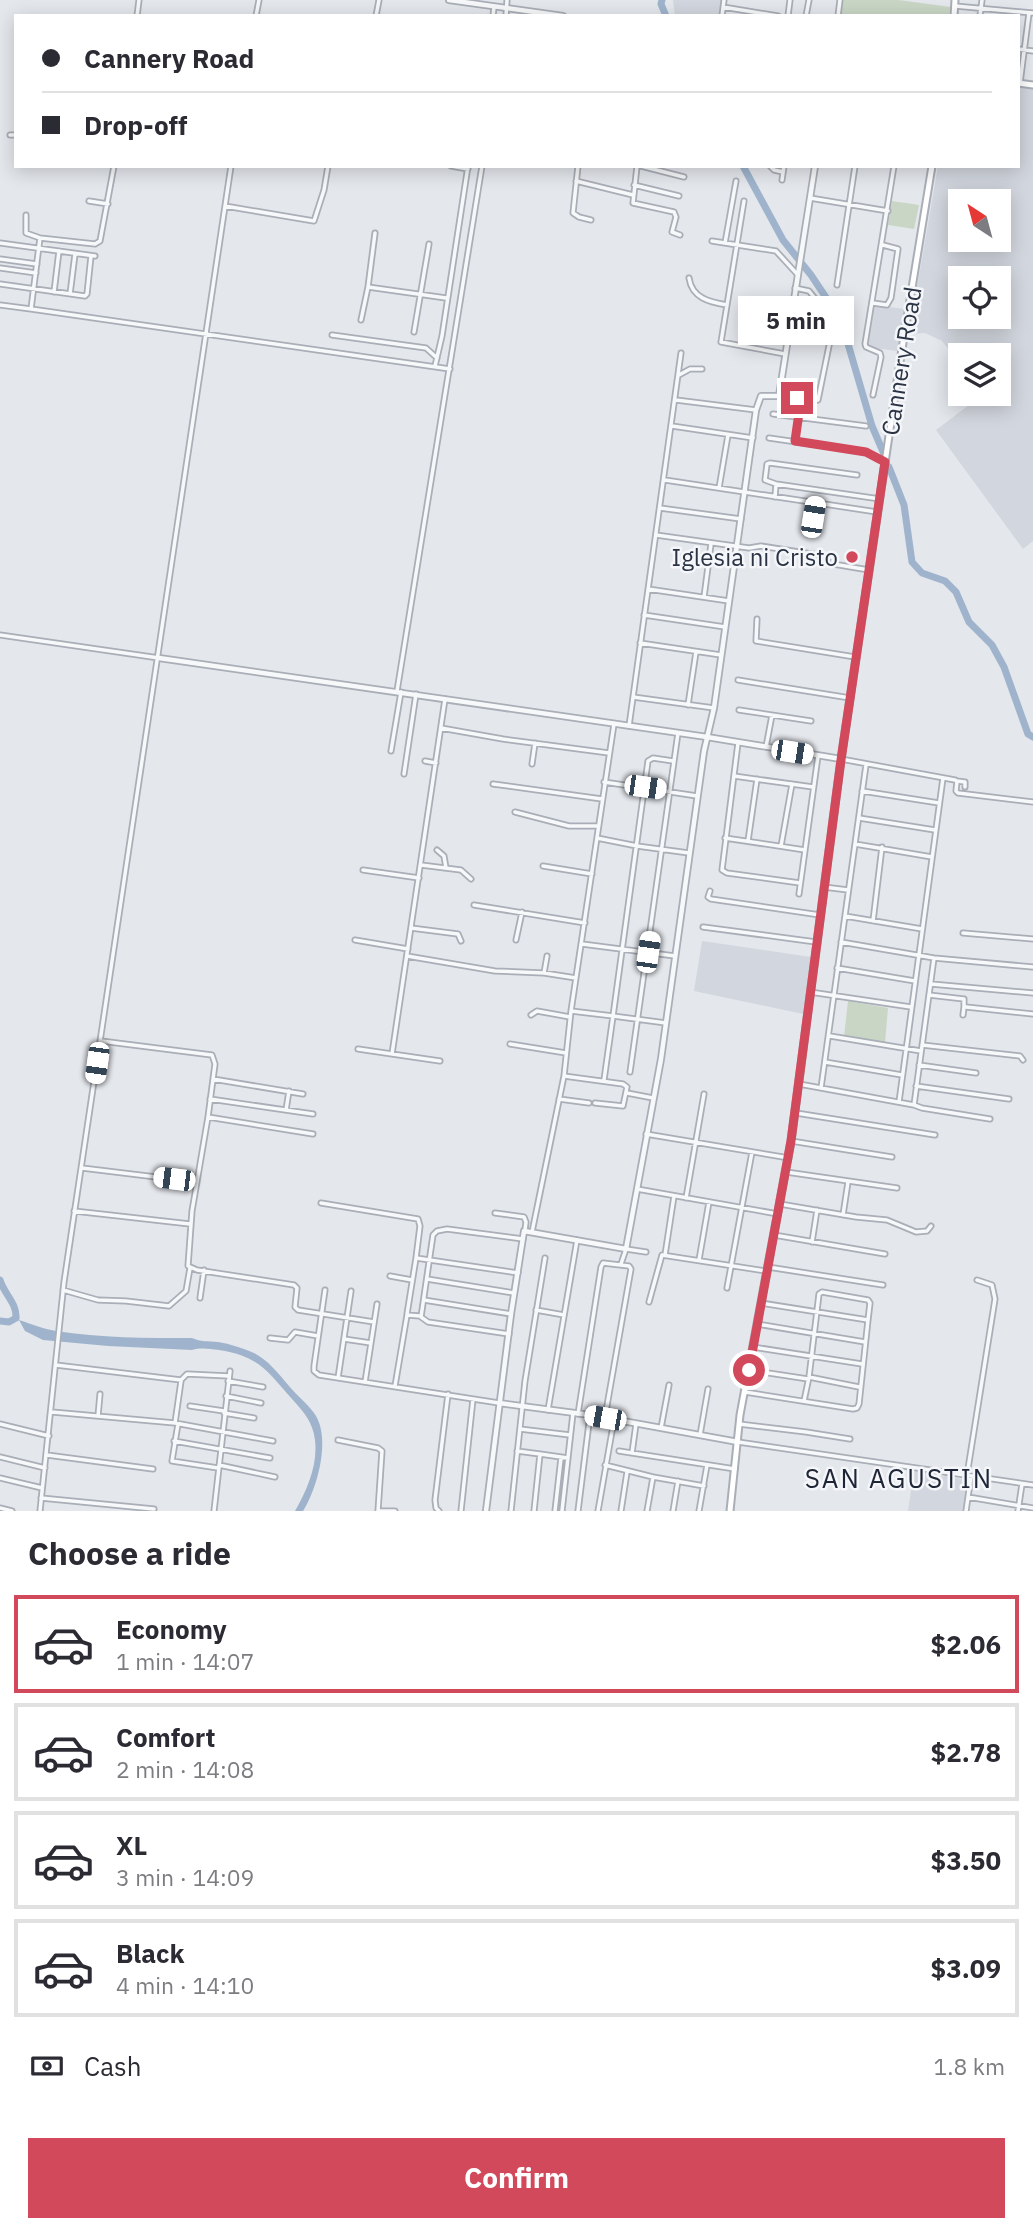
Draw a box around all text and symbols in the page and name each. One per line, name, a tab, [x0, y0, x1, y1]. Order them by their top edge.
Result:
text: Cannery Road	[84, 41, 254, 75]
text: Drop-off	[84, 108, 187, 142]
north arrow	[948, 189, 1012, 252]
map controls	[948, 189, 1011, 406]
button: locate	[948, 266, 1011, 329]
street label: Cannery Road	[873, 284, 929, 438]
callout: 5 min	[739, 296, 855, 346]
text: 5 min	[766, 305, 826, 335]
button: layers	[948, 343, 1011, 406]
route end	[781, 382, 813, 414]
car	[800, 495, 827, 539]
place label: Iglesia ni Cristo	[672, 541, 838, 573]
marker: Iglesia ni Cristo	[844, 549, 860, 565]
car	[770, 738, 815, 766]
car	[623, 774, 668, 800]
car	[635, 930, 662, 974]
car	[84, 1041, 111, 1085]
car	[152, 1166, 197, 1192]
route start	[733, 1354, 765, 1386]
car	[583, 1404, 628, 1432]
district label: SAN AGUSTIN	[805, 1461, 993, 1495]
text: Choose a ride	[28, 1532, 231, 1574]
text: Economy	[116, 1612, 227, 1646]
icon: car	[32, 1613, 95, 1676]
text: $2.06	[931, 1627, 1001, 1661]
text: 1 min · 14:07	[116, 1646, 254, 1676]
text: Comfort	[116, 1720, 215, 1754]
icon: car	[32, 1721, 95, 1784]
text: $2.78	[931, 1735, 1001, 1769]
text: 2 min · 14:08	[116, 1754, 254, 1784]
text: XL	[116, 1828, 147, 1862]
icon: car	[32, 1829, 95, 1892]
text: $3.50	[931, 1843, 1001, 1877]
text: 3 min · 14:09	[116, 1862, 254, 1892]
text: Black	[116, 1936, 184, 1970]
icon: car	[32, 1937, 95, 2000]
text: $3.09	[931, 1951, 1001, 1985]
text: 4 min · 14:10	[116, 1970, 254, 2000]
icon: cash	[28, 2047, 66, 2085]
text: Cash	[84, 2049, 141, 2083]
text: 1.8 km	[934, 2051, 1005, 2081]
button: Confirm	[28, 2138, 1005, 2218]

